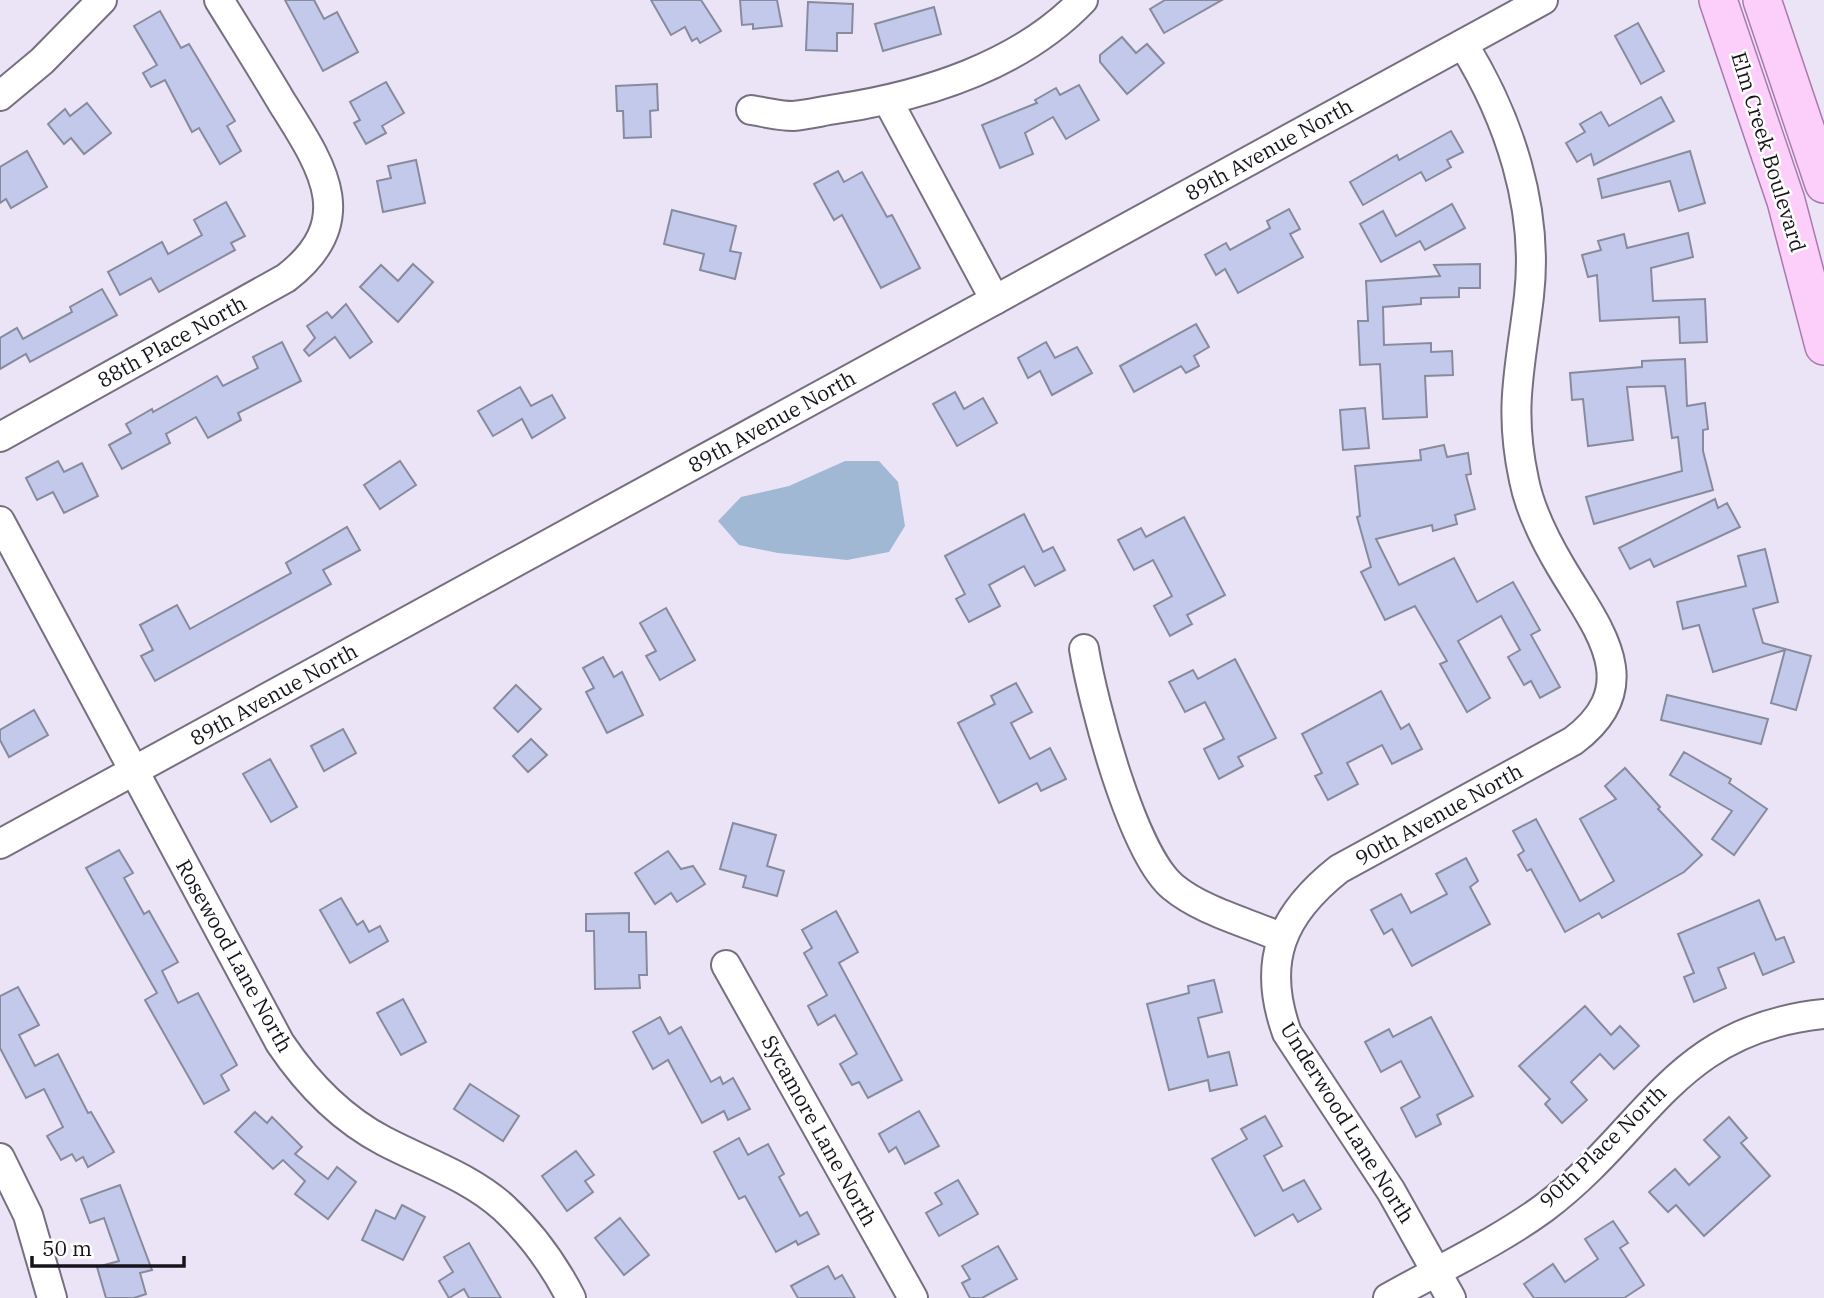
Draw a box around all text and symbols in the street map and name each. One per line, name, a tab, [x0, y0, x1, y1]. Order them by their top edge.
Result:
street label: Elm Creek Boulevard	[1725, 48, 1813, 255]
street label: 89th Avenue North	[1180, 91, 1357, 207]
street label: 88th Place North	[92, 289, 251, 394]
street label: 89th Avenue North	[683, 363, 860, 479]
street label: 89th Avenue North	[185, 636, 362, 752]
street label: 90th Avenue North	[1350, 756, 1527, 872]
street label: Rosewood Lane North	[170, 854, 300, 1057]
street label: Underwood Lane North	[1274, 1017, 1421, 1228]
street label: Sycamore Lane North	[756, 1030, 884, 1231]
street label: 90th Place North	[1533, 1078, 1672, 1214]
scale bar	[32, 1224, 184, 1268]
text: 50 m	[42, 1234, 92, 1262]

